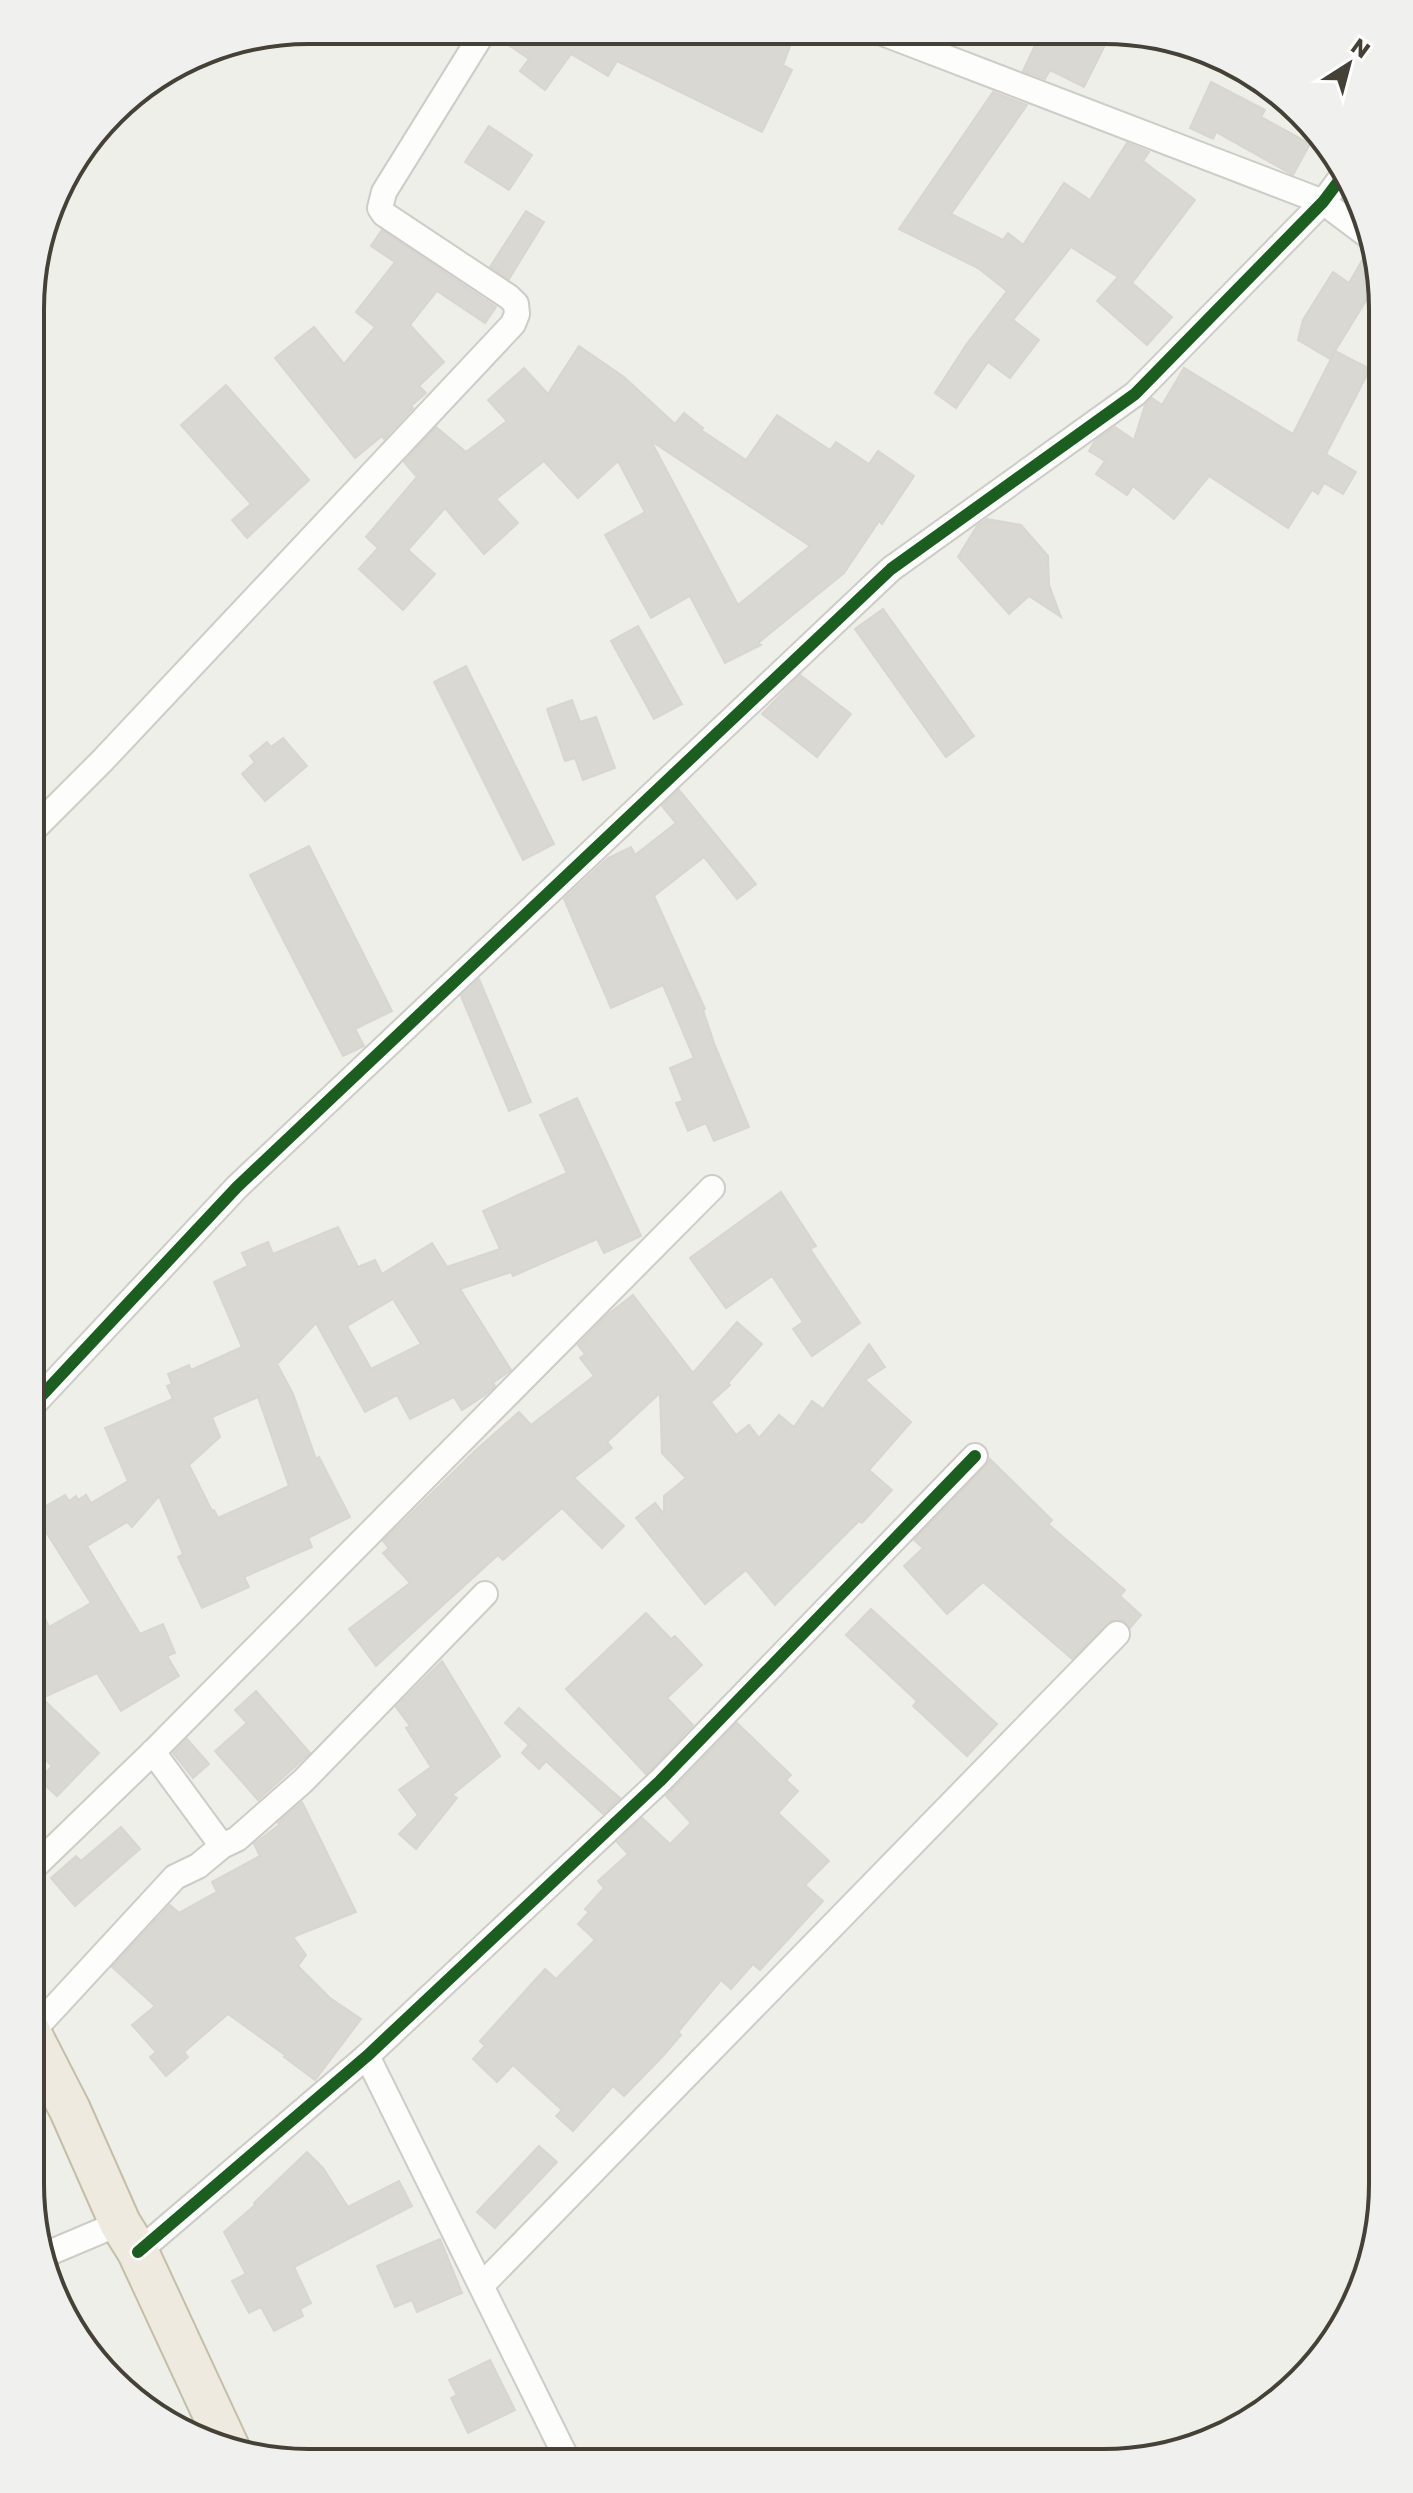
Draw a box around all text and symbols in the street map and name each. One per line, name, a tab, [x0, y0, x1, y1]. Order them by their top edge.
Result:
north arrow	[1309, 24, 1389, 104]
text: N	[1346, 32, 1376, 63]

